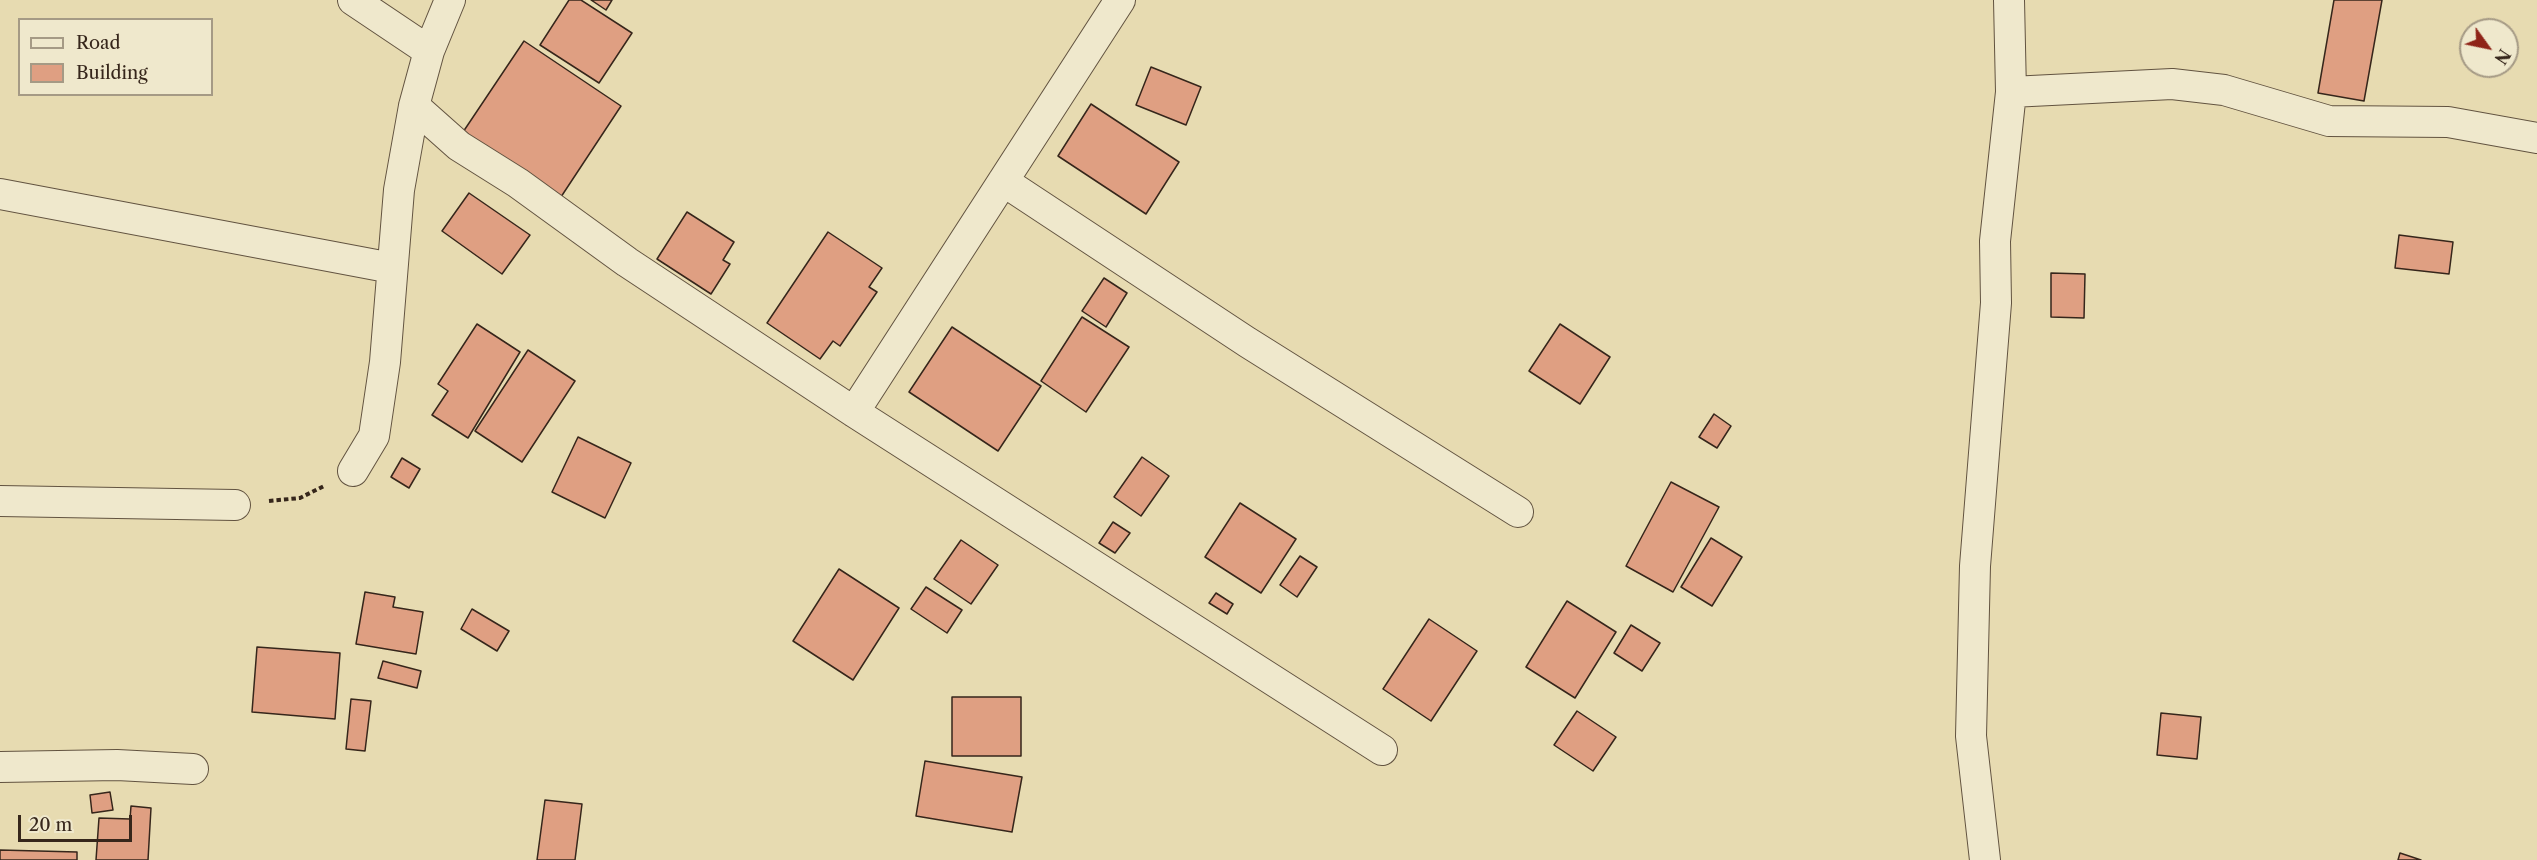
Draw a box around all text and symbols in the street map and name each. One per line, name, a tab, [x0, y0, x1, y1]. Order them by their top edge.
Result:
legend	[18, 18, 213, 96]
north arrow	[2459, 18, 2519, 78]
text: Road	[76, 32, 121, 54]
text: N	[2490, 45, 2515, 68]
text: Building	[76, 62, 148, 84]
scale bar	[21, 803, 135, 841]
text: 20 m	[29, 814, 72, 836]

